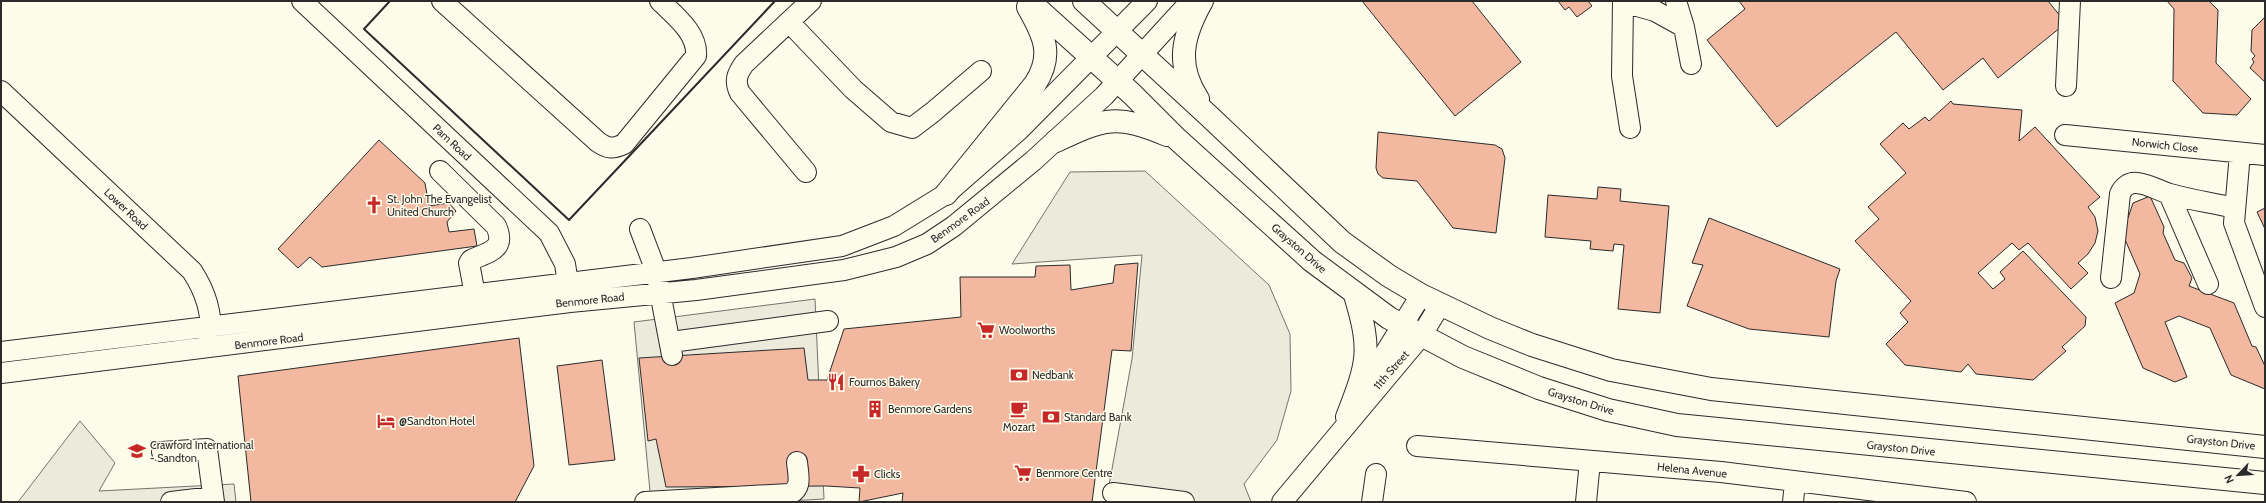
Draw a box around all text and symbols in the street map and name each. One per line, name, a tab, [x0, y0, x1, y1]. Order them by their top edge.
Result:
street label: Pam Road	[430, 121, 474, 163]
street label: Norwich Close	[2131, 135, 2199, 155]
street label: Lower Road	[101, 185, 151, 233]
place label: St. John The Evangelist United Church	[387, 192, 492, 219]
street label: Benmore Road	[928, 194, 992, 246]
church icon: St. John The Evangelist United Church	[364, 195, 384, 215]
street label: Grayston Drive	[1268, 220, 1330, 276]
street label: Benmore Road	[555, 289, 625, 311]
supermarket icon: Woolworths	[976, 320, 996, 340]
place label: Woolworths	[999, 323, 1056, 337]
street label: Benmore Road	[234, 330, 304, 352]
street label: 11th Street	[1370, 347, 1412, 393]
bank icon: Nedbank	[1009, 365, 1029, 385]
place label: Nedbank	[1032, 368, 1074, 382]
restaurant icon: Fournos Bakery	[826, 372, 846, 392]
place label: Fournos Bakery	[849, 375, 920, 389]
street label: Grayston Drive	[1546, 384, 1616, 418]
building icon: Benmore Gardens	[865, 399, 885, 419]
cafe icon: Mozart	[1009, 399, 1029, 419]
place label: Benmore Gardens	[888, 402, 972, 416]
bank icon: Standard Bank	[1041, 407, 1061, 427]
place label: Standard Bank	[1064, 410, 1132, 424]
hotel icon: @Sandton Hotel	[376, 411, 396, 431]
place label: @Sandton Hotel	[399, 414, 475, 428]
place label: Mozart	[1003, 420, 1035, 434]
street label: Grayston Drive	[2186, 431, 2256, 453]
street label: Grayston Drive	[1866, 437, 1936, 459]
place label: Crawford International - Sandton	[150, 438, 254, 465]
school or university icon: Crawford International - Sandton	[127, 441, 147, 461]
north arrow	[2218, 455, 2258, 495]
street label: Helena Avenue	[1656, 459, 1728, 481]
supermarket icon: Benmore Centre	[1013, 463, 1033, 483]
pharmacy icon: Clicks	[851, 464, 871, 484]
place label: Benmore Centre	[1036, 466, 1113, 480]
place label: Clicks	[874, 467, 901, 481]
text: N	[2221, 473, 2237, 486]

